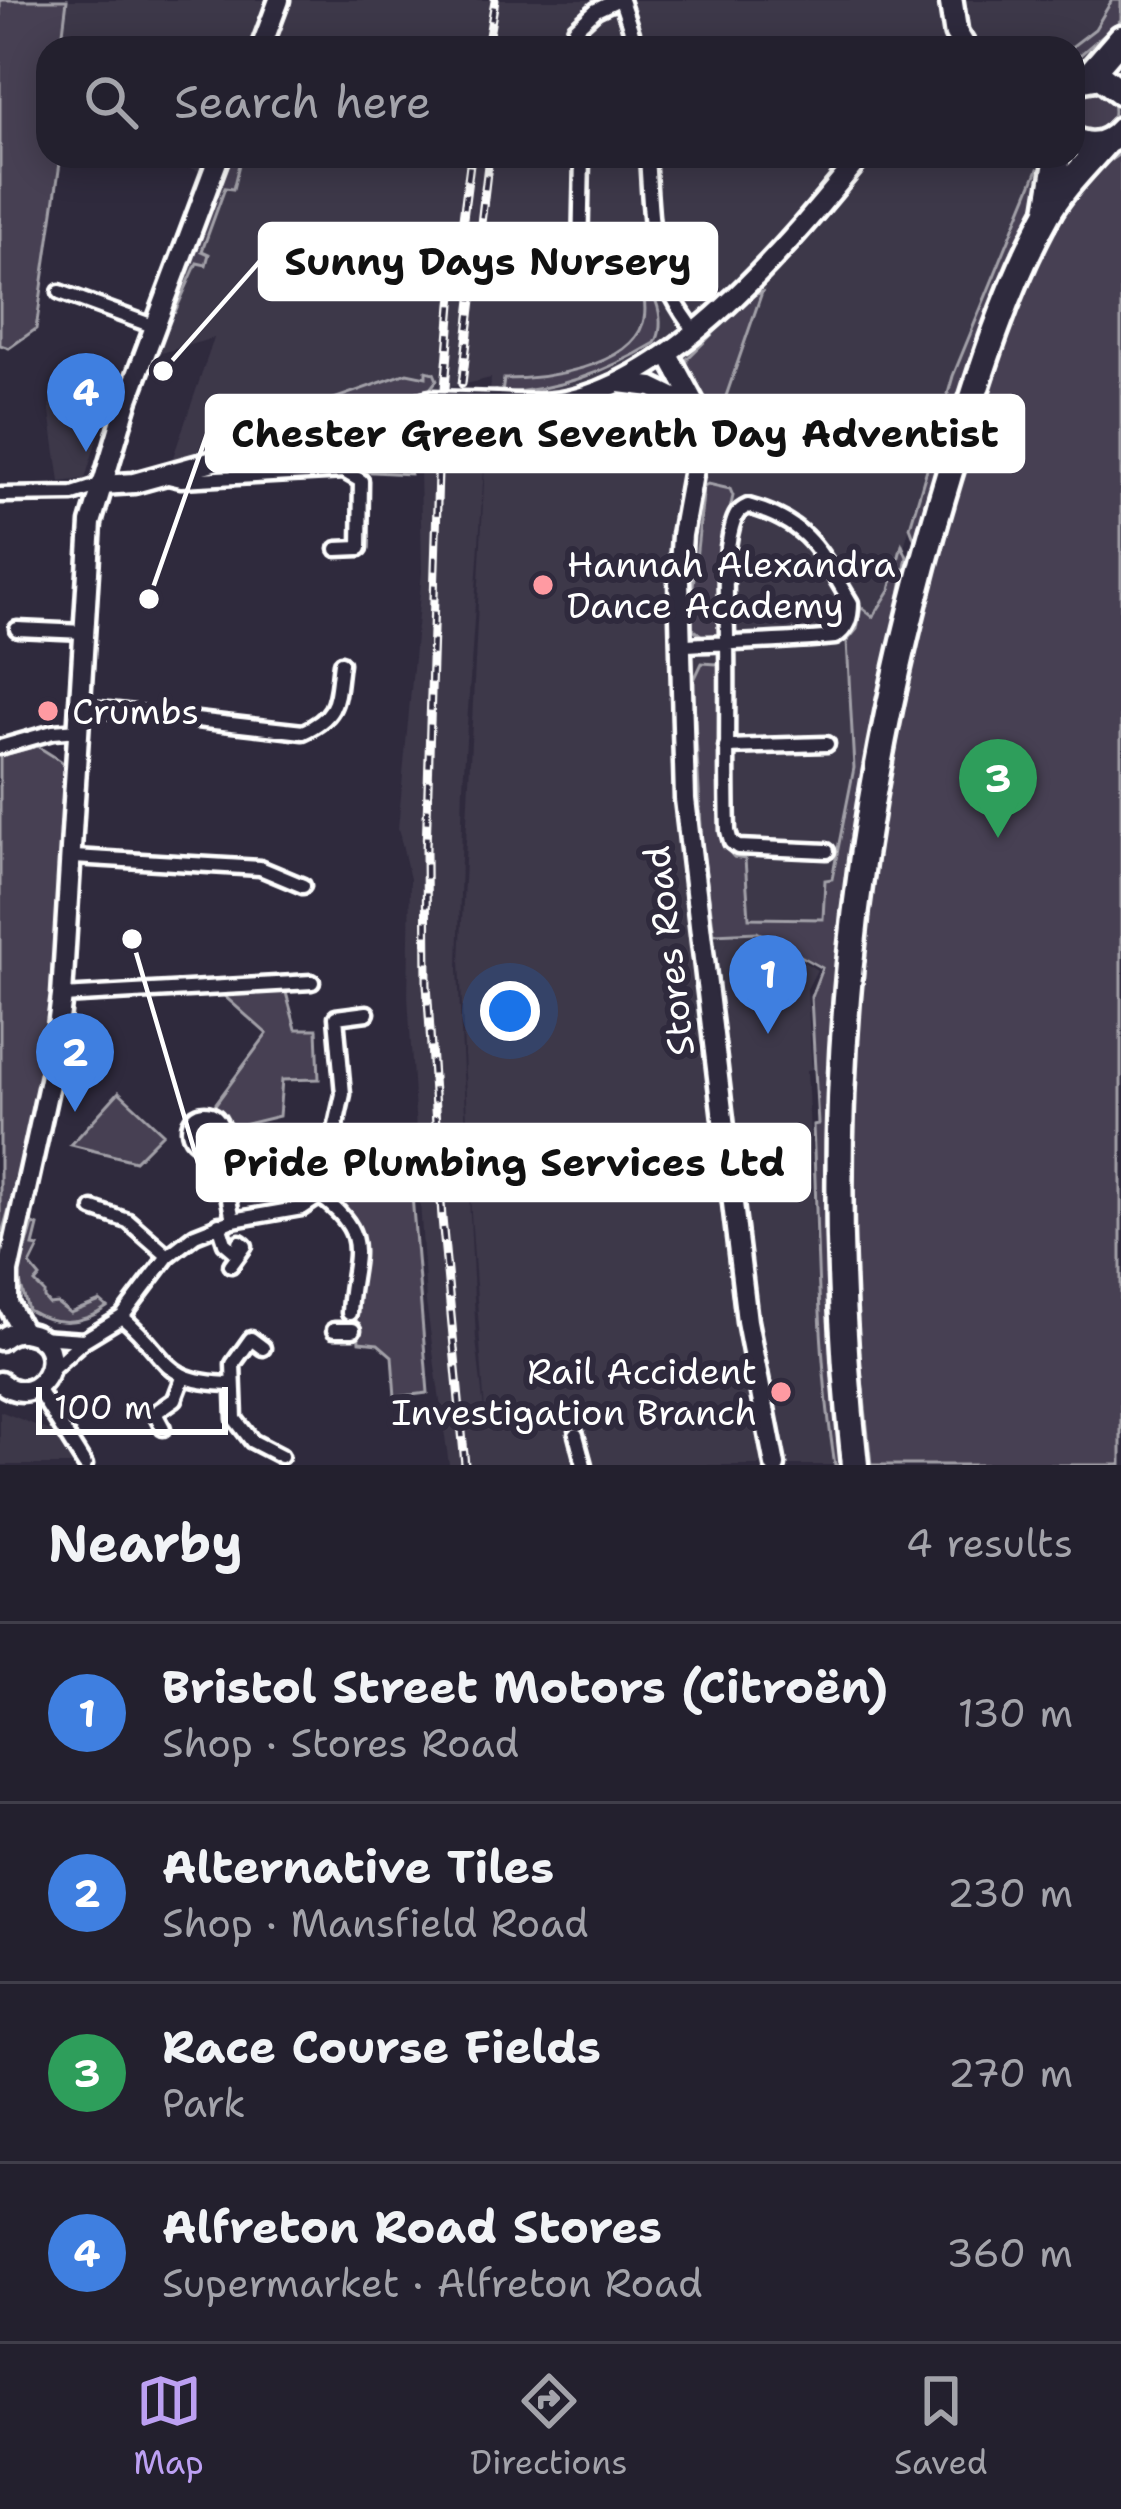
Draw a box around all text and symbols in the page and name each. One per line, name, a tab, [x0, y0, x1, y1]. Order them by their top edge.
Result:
search box	[36, 36, 1085, 168]
icon: search	[78, 69, 144, 135]
text: Search here	[174, 72, 431, 132]
callout: Sunny Days Nursery	[260, 224, 716, 299]
text: Sunny Days Nursery	[284, 235, 692, 287]
pin: 4	[47, 353, 125, 452]
callout: Chester Green Seventh Day Adventist	[207, 396, 1023, 471]
text: Chester Green Seventh Day Adventist	[231, 407, 999, 459]
place label: Hannah Alexandra Dance Academy	[567, 540, 896, 630]
marker: Hannah Alexandra Dance Academy	[530, 572, 556, 598]
place label: Crumbs	[72, 687, 199, 736]
marker: Crumbs	[35, 698, 61, 724]
pin: 3	[959, 739, 1037, 838]
street label: Stores Road	[632, 843, 706, 1059]
pin: 1	[729, 935, 807, 1034]
your location	[480, 981, 540, 1041]
pin: 2	[36, 1013, 114, 1112]
callout: Pride Plumbing Services Ltd	[198, 1125, 809, 1200]
text: Pride Plumbing Services Ltd	[223, 1136, 785, 1188]
place label: Rail Accident Investigation Branch	[391, 1347, 757, 1437]
marker: Rail Accident Investigation Branch	[768, 1379, 794, 1405]
scale bar	[36, 1381, 228, 1434]
text: 100 m	[54, 1385, 153, 1430]
text: Nearby	[48, 1509, 243, 1577]
text: 4 results	[906, 1517, 1073, 1569]
text: Bristol Street Motors (Citroën)	[162, 1657, 888, 1717]
text: 1	[78, 1687, 96, 1739]
text: 130 m	[958, 1687, 1073, 1739]
text: Shop · Stores Road	[162, 1717, 519, 1769]
text: Alternative Tiles	[162, 1837, 554, 1897]
text: 2	[73, 1867, 101, 1919]
text: 230 m	[947, 1867, 1073, 1919]
text: Shop · Mansfield Road	[162, 1897, 589, 1949]
text: Race Course Fields	[162, 2017, 601, 2077]
text: 3	[73, 2047, 101, 2099]
text: 270 m	[948, 2047, 1073, 2099]
text: Park	[162, 2077, 246, 2129]
text: Alfreton Road Stores	[162, 2197, 662, 2257]
text: 4	[73, 2227, 101, 2279]
text: 360 m	[946, 2227, 1073, 2279]
text: Supermarket · Alfreton Road	[162, 2257, 703, 2309]
tab: Map	[133, 2368, 204, 2485]
tab: Directions	[470, 2368, 628, 2485]
tab: Saved	[894, 2368, 988, 2485]

